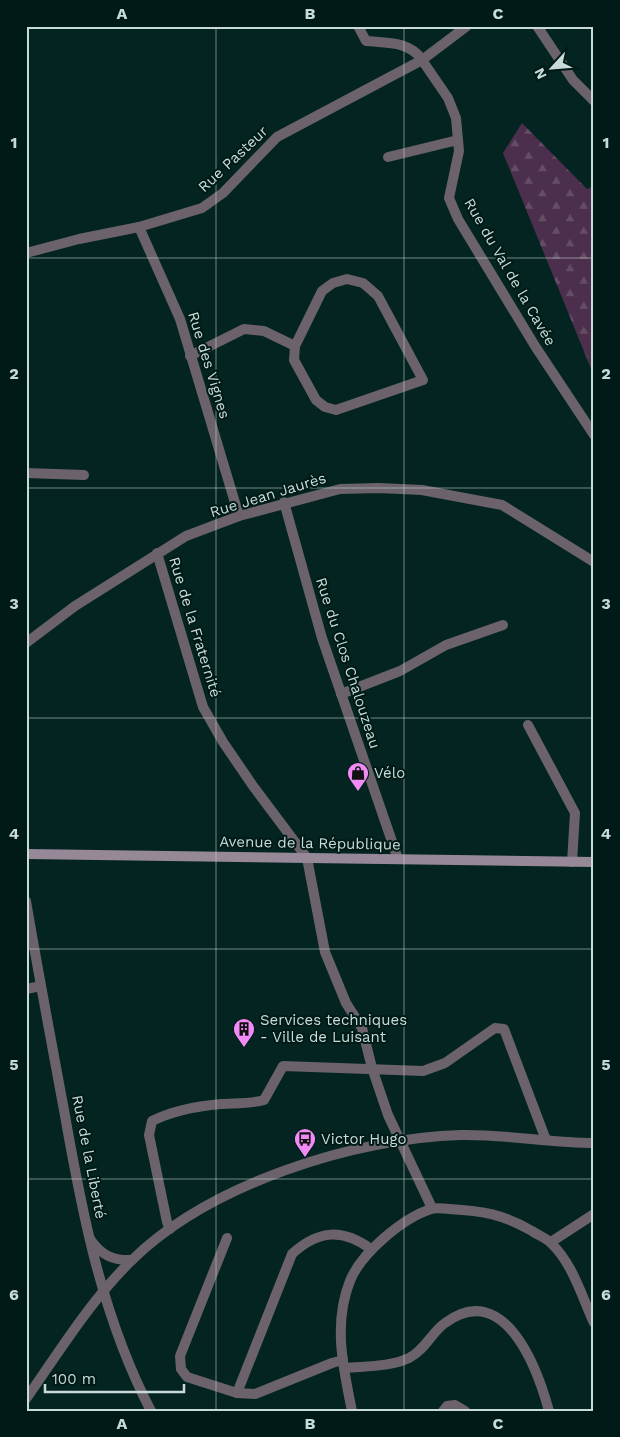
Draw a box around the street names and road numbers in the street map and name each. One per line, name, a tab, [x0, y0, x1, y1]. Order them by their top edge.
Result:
street label: Rue Pasteur	[194, 122, 272, 196]
street label: Rue du Val de la Cavée	[460, 195, 560, 349]
street label: Rue des Vignes	[184, 309, 234, 421]
street label: Rue Jean Jaurès	[208, 469, 328, 521]
street label: Rue de la Fraternité	[165, 555, 225, 699]
street label: Rue du Clos Chalouzeau	[312, 575, 384, 751]
street label: Avenue de la République	[219, 832, 401, 854]
street label: Rue de la Liberté	[68, 1094, 110, 1220]

